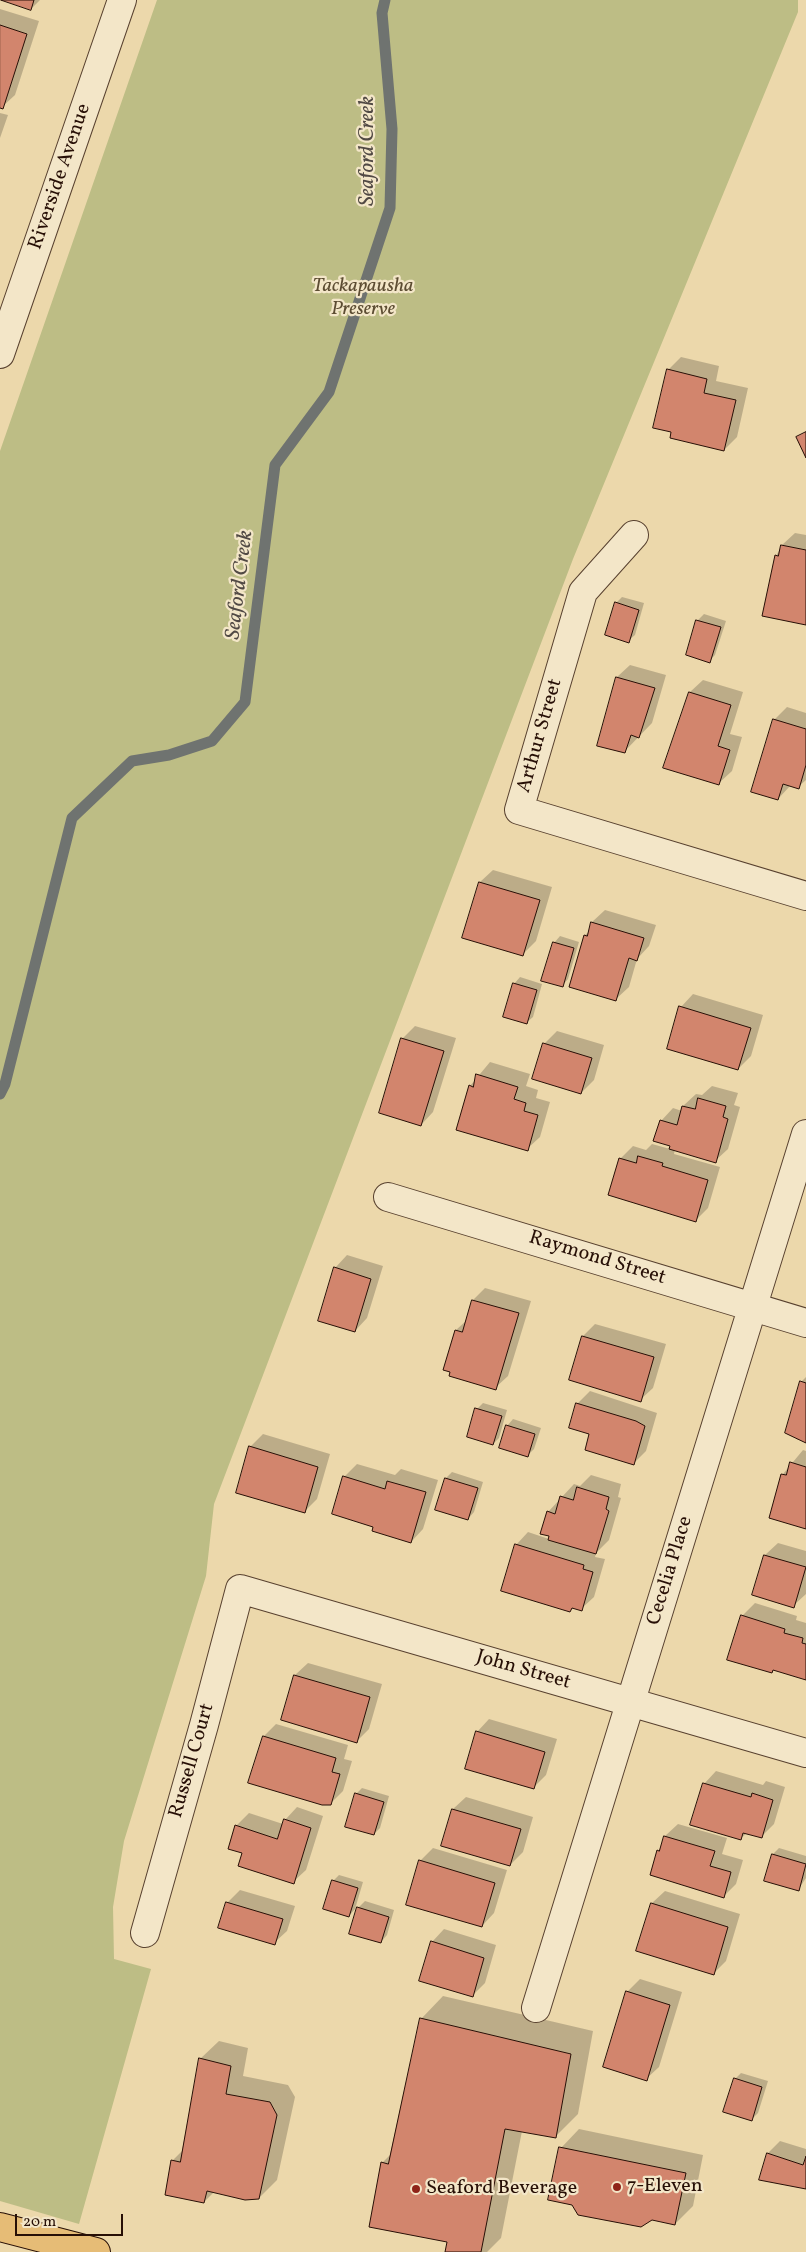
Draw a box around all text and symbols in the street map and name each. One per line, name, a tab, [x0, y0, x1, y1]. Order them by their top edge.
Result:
water label: Seaford Creek	[356, 96, 382, 206]
street label: Riverside Avenue	[25, 101, 97, 253]
park label: Tackapausha Preserve	[313, 275, 413, 322]
water label: Seaford Creek	[222, 529, 260, 641]
street label: Arthur Street	[513, 676, 569, 796]
street label: Raymond Street	[526, 1227, 668, 1291]
street label: Cecelia Place	[643, 1514, 699, 1628]
street label: John Street	[473, 1646, 573, 1696]
street label: Russell Court	[165, 1701, 221, 1821]
place label: 7-Eleven	[627, 2175, 703, 2199]
place label: Seaford Beverage	[426, 2177, 577, 2201]
marker: 7-Eleven	[611, 2181, 623, 2193]
marker: Seaford Beverage	[410, 2183, 422, 2195]
scale bar	[18, 2204, 125, 2236]
text: 20 m	[23, 2212, 56, 2233]

